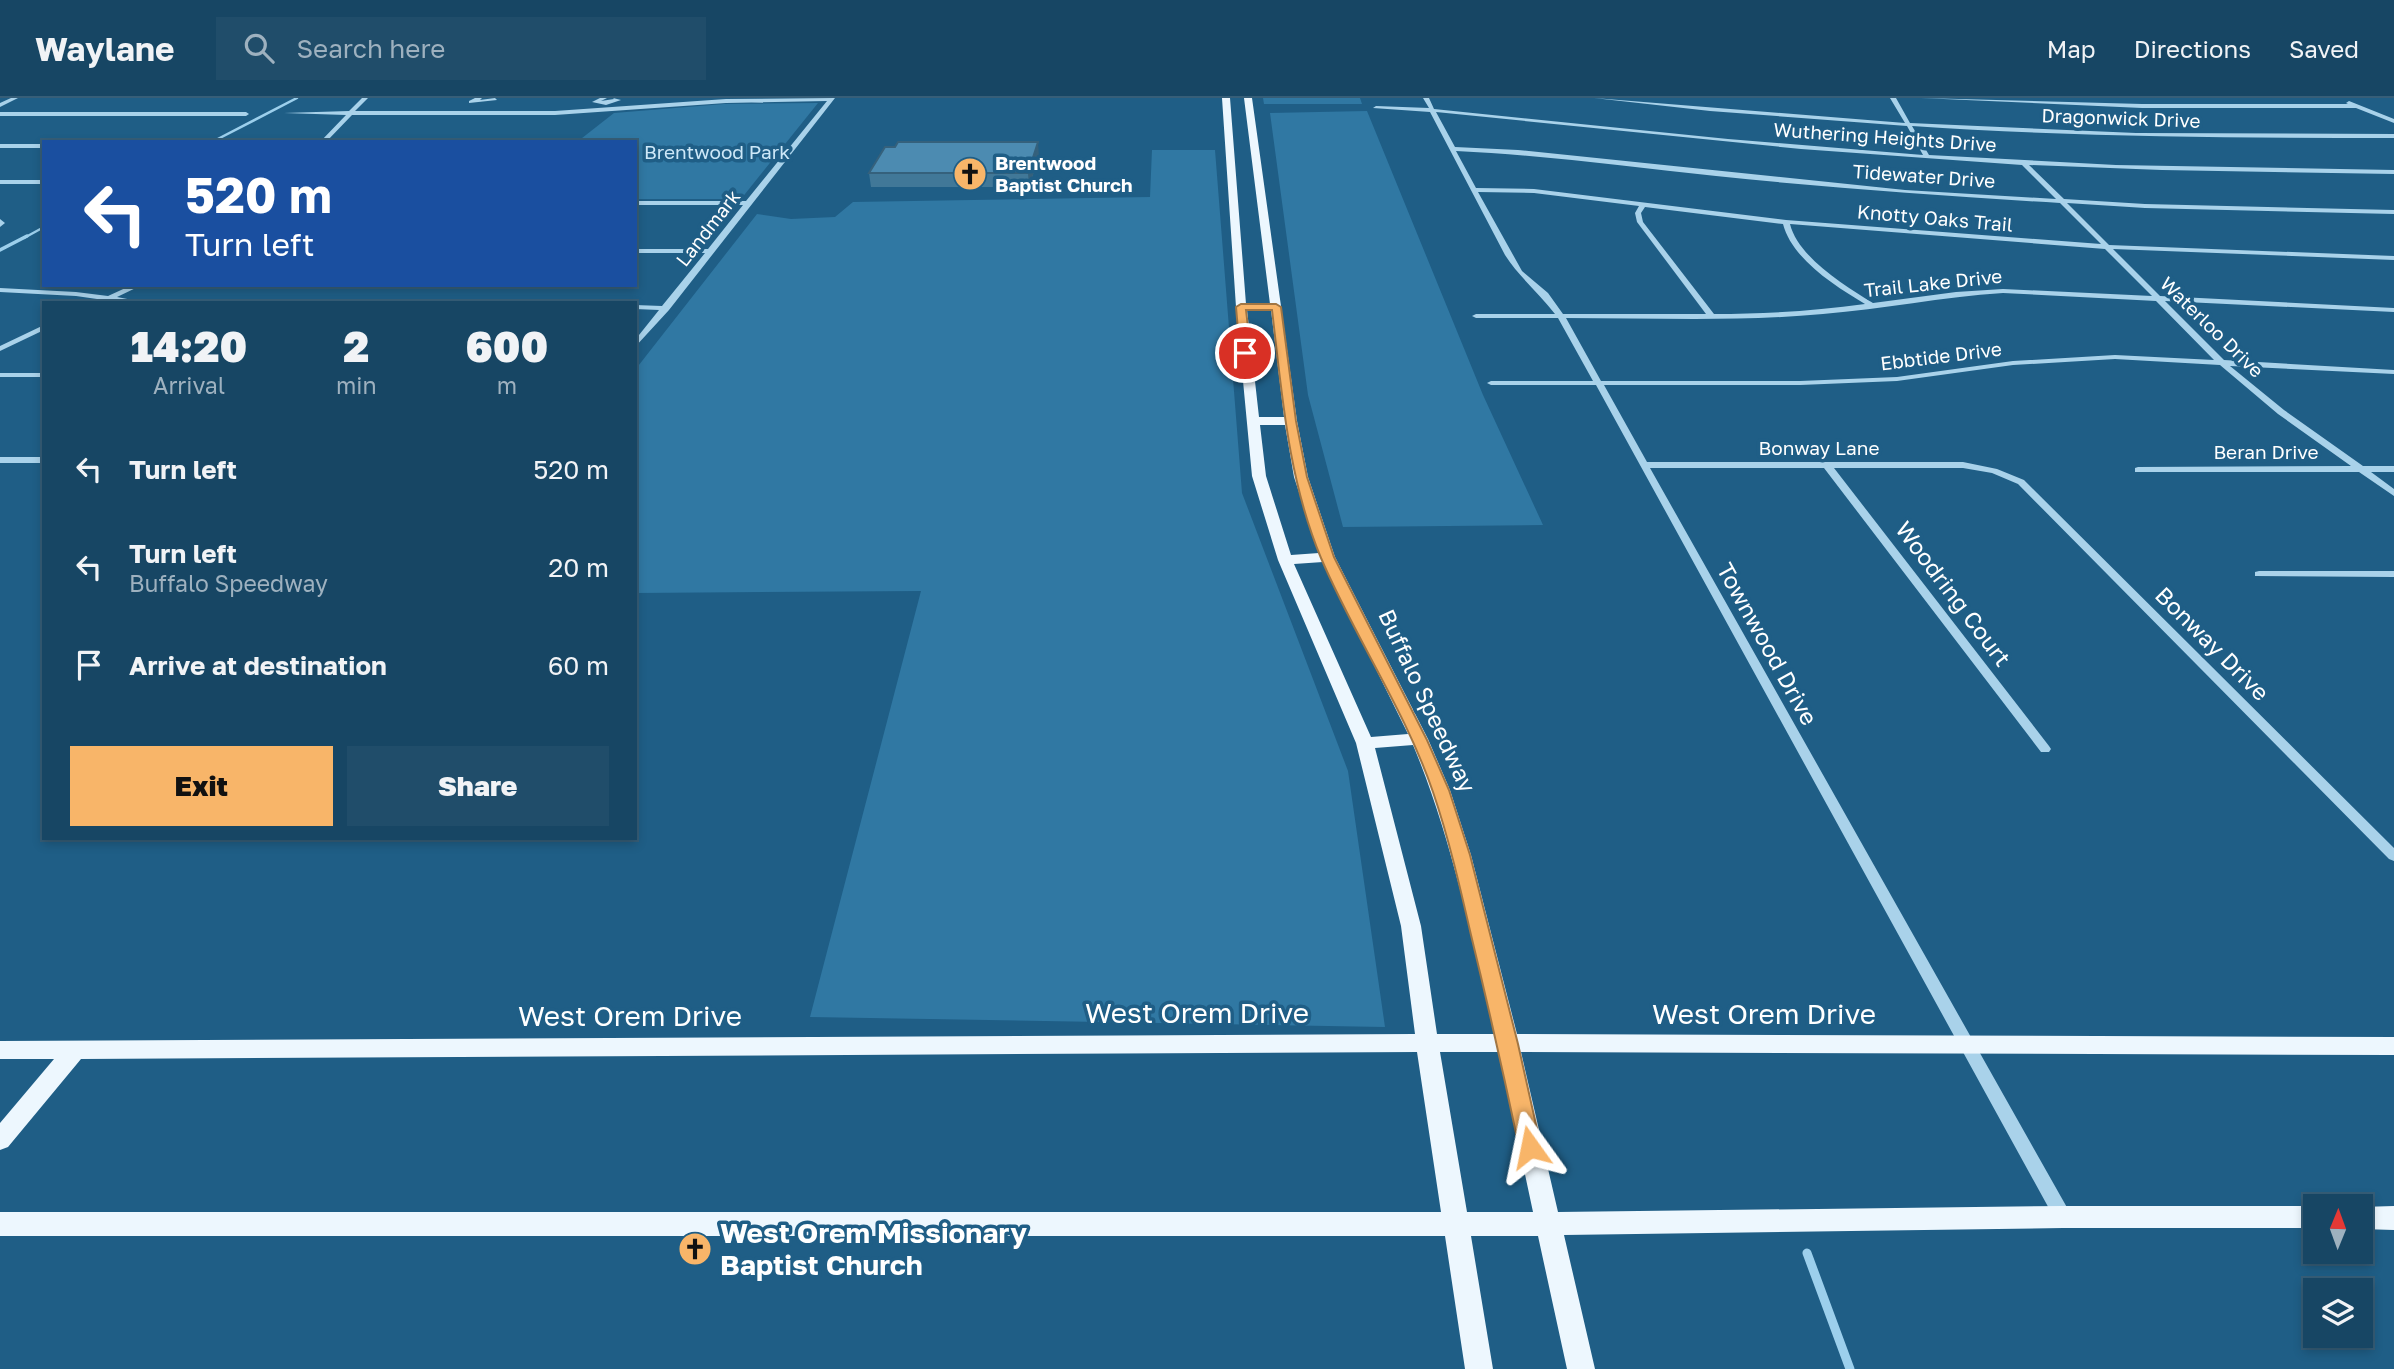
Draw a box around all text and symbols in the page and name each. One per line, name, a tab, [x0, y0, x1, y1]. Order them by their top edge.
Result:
search box	[216, 17, 706, 80]
text: Waylane	[35, 29, 174, 68]
icon: search	[240, 29, 278, 67]
text: Search here	[296, 33, 445, 64]
text: Map	[2047, 34, 2096, 63]
text: Directions	[2134, 34, 2251, 63]
text: Saved	[2289, 34, 2359, 63]
street label: Dragonwick Drive	[2041, 103, 2201, 132]
street label: Wuthering Heights Drive	[1773, 117, 1997, 156]
park label: Brentwood Park	[644, 140, 790, 163]
place label: Brentwood Baptist Church	[995, 151, 1133, 196]
church icon: Brentwood Baptist Church	[951, 155, 989, 193]
street label: Tidewater Drive	[1852, 159, 1996, 192]
text: 520 m	[185, 165, 332, 224]
icon: left	[70, 168, 161, 259]
street label: Landmark	[671, 185, 745, 271]
street label: Knotty Oaks Trail	[1856, 199, 2014, 236]
text: Turn left	[185, 225, 314, 263]
street label: Trail Lake Drive	[1863, 264, 2003, 301]
street label: Waterloo Drive	[2156, 272, 2269, 382]
text: 14:20	[131, 321, 247, 371]
text: 2	[343, 321, 369, 371]
text: 600	[465, 321, 548, 371]
pin	[1215, 323, 1275, 383]
icon: arrive	[1226, 334, 1264, 372]
street label: Ebbtide Drive	[1879, 337, 2003, 374]
text: Arrival	[153, 371, 225, 399]
text: min	[336, 371, 377, 399]
text: m	[497, 371, 517, 399]
street label: Bonway Lane	[1759, 436, 1879, 459]
street label: Beran Drive	[2213, 440, 2319, 463]
icon: left	[70, 450, 108, 488]
text: Turn left	[129, 454, 237, 485]
text: 520 m	[533, 454, 609, 485]
street label: Woodring Court	[1890, 515, 2017, 671]
text: Turn left	[129, 538, 237, 569]
icon: left	[70, 548, 108, 586]
text: 20 m	[548, 552, 609, 583]
street label: Townwood Drive	[1712, 557, 1824, 730]
text: Buffalo Speedway	[129, 569, 328, 597]
street label: Bonway Drive	[2150, 581, 2275, 706]
street label: Buffalo Speedway	[1373, 605, 1483, 797]
icon: arrive	[70, 646, 108, 684]
text: Arrive at destination	[129, 650, 387, 681]
text: 60 m	[548, 650, 609, 681]
button: Exit	[70, 746, 333, 826]
button: Share	[347, 746, 609, 826]
street label: West Orem Drive	[1085, 996, 1309, 1029]
street label: West Orem Drive	[1652, 997, 1876, 1030]
street label: West Orem Drive	[518, 999, 742, 1032]
position arrow	[1493, 1110, 1567, 1184]
north arrow	[2303, 1194, 2373, 1264]
map controls	[2303, 1194, 2373, 1348]
place label: West Orem Missionary Baptist Church	[720, 1216, 1027, 1281]
church icon: West Orem Missionary Baptist Church	[676, 1230, 714, 1268]
button: layers	[2303, 1278, 2373, 1348]

